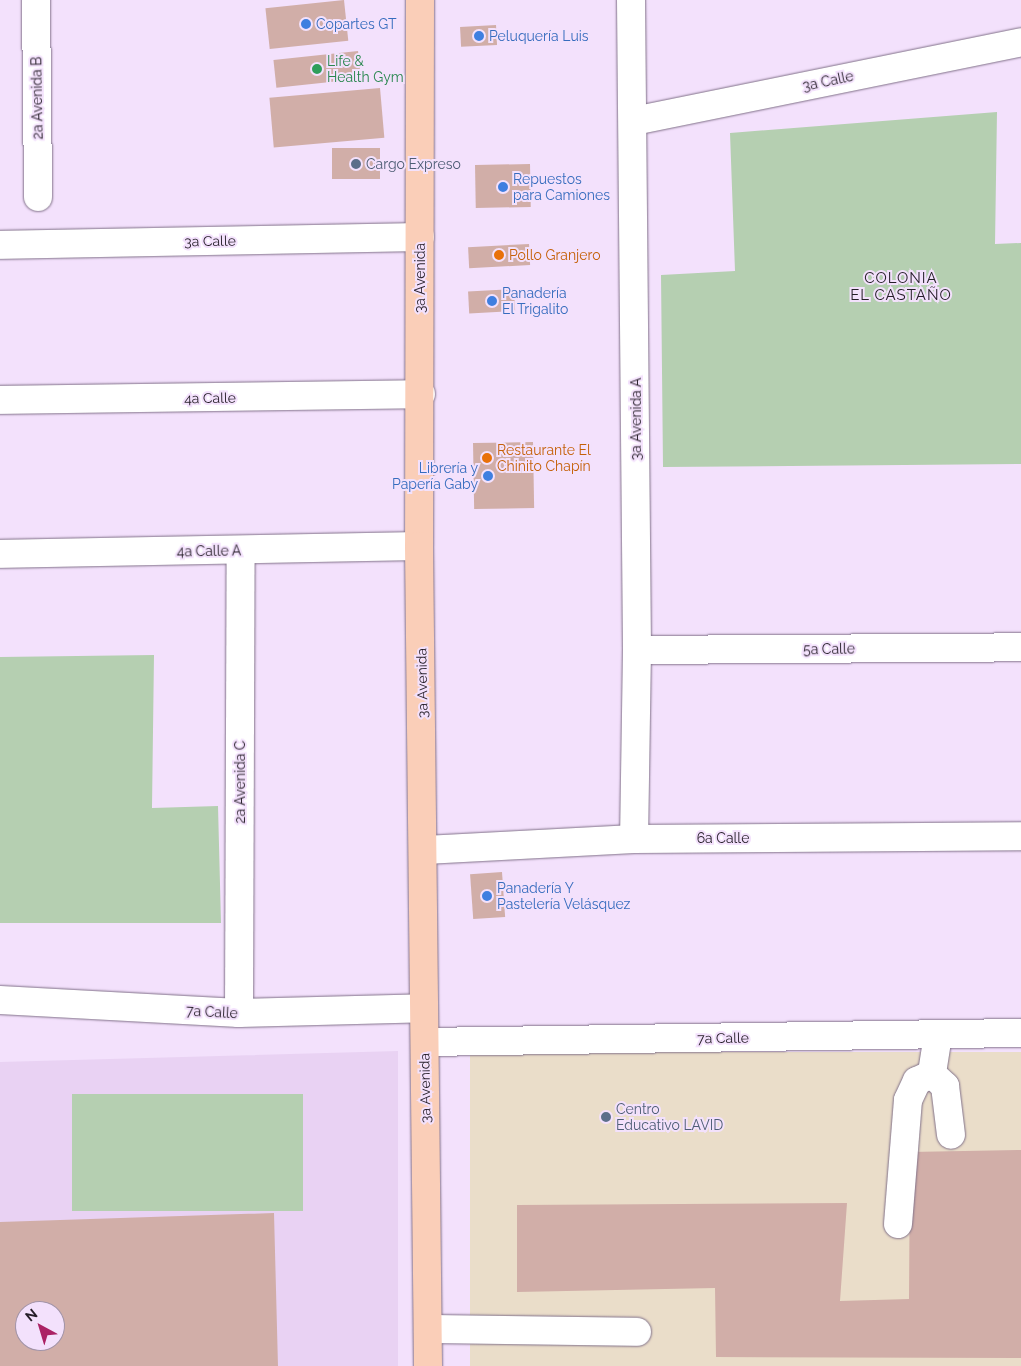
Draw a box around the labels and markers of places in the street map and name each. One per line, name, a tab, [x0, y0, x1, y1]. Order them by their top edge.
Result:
place label: Copartes GT	[316, 16, 397, 32]
marker: Copartes GT	[300, 18, 312, 30]
place label: Peluquería Luis	[489, 28, 589, 44]
marker: Peluquería Luis	[473, 30, 485, 42]
place label: Life & Health Gym	[327, 53, 404, 85]
marker: Life & Health Gym	[311, 63, 323, 75]
place label: Cargo Expreso	[366, 156, 461, 172]
marker: Cargo Expreso	[350, 158, 362, 170]
place label: Repuestos para Camiones	[513, 171, 610, 203]
marker: Repuestos para Camiones	[497, 181, 509, 193]
place label: Pollo Granjero	[509, 247, 601, 263]
marker: Pollo Granjero	[493, 249, 505, 261]
place label: Panadería El Trigalito	[502, 285, 569, 318]
marker: Panadería El Trigalito	[486, 295, 498, 307]
place label: Restaurante El Chinito Chapín	[497, 442, 591, 474]
marker: Restaurante El Chinito Chapín	[481, 452, 493, 464]
place label: Librería y Papería Gaby	[392, 460, 478, 492]
marker: Librería y Papería Gaby	[482, 470, 494, 482]
place label: Panadería Y Pastelería Velásquez	[497, 880, 631, 912]
marker: Panadería Y Pastelería Velásquez	[481, 890, 493, 902]
place label: Centro Educativo LAVID	[616, 1101, 723, 1134]
marker: Centro Educativo LAVID	[600, 1111, 612, 1123]

